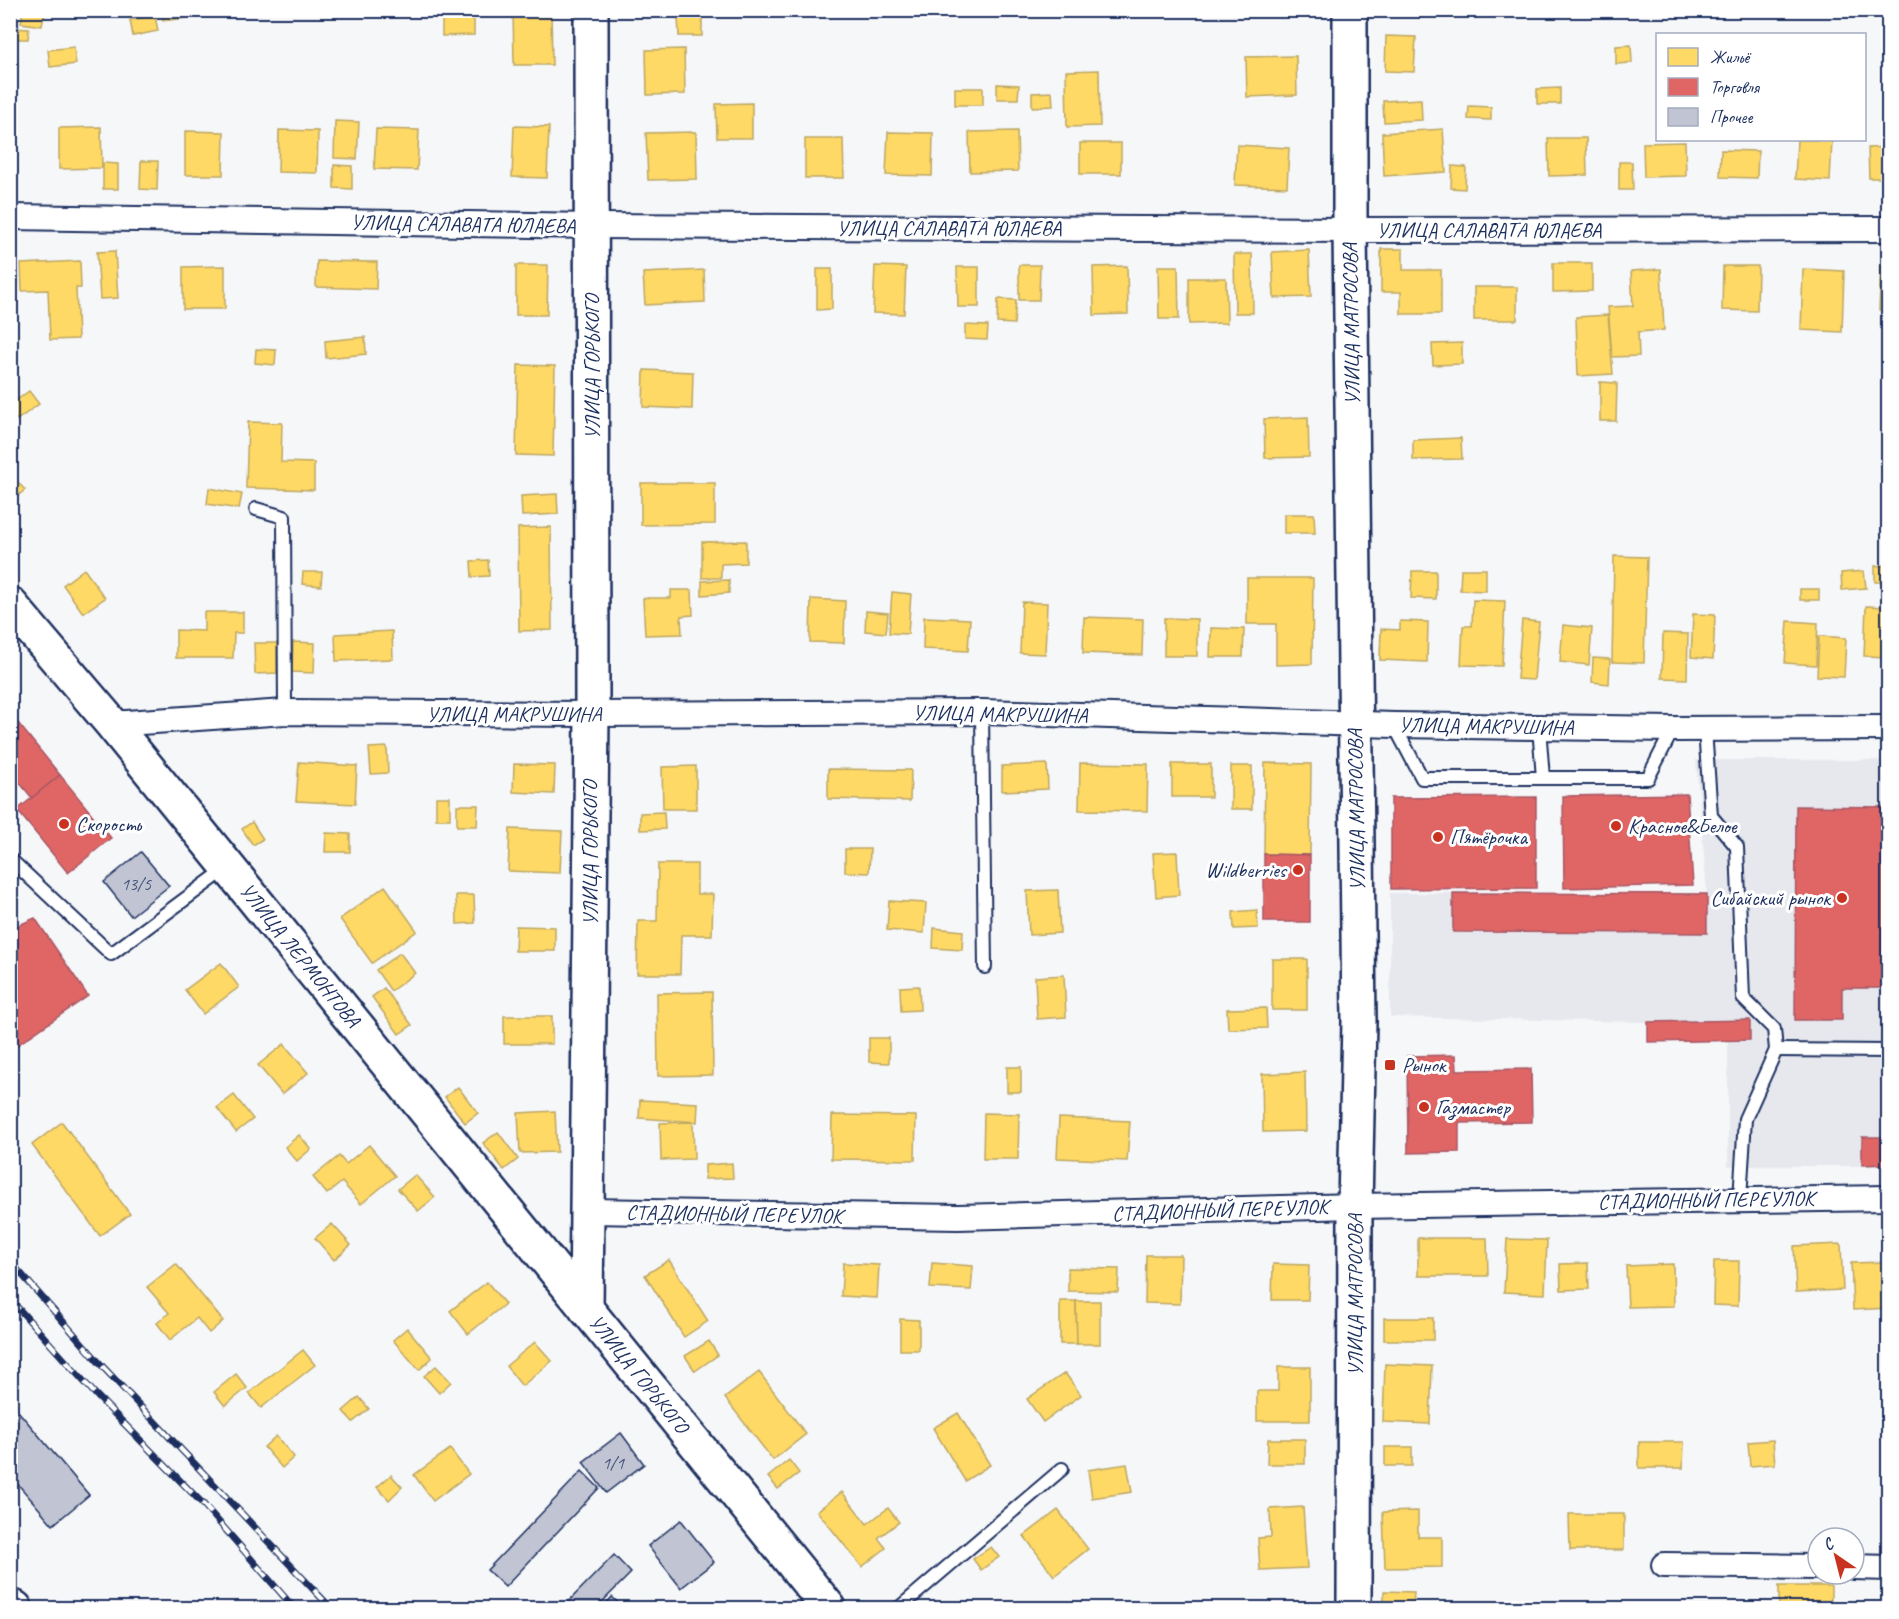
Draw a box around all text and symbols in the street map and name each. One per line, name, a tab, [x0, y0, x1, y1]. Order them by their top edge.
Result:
legend	[1656, 33, 1866, 141]
text: Жильё	[1710, 46, 1752, 68]
text: Торговля	[1710, 76, 1761, 98]
text: Прочее	[1710, 106, 1753, 128]
street label: УЛИЦА САЛАВАТА ЮЛАЕВА	[350, 209, 576, 239]
street label: УЛИЦА САЛАВАТА ЮЛАЕВА	[837, 215, 1062, 241]
street label: УЛИЦА САЛАВАТА ЮЛАЕВА	[1377, 217, 1602, 243]
street label: УЛИЦА МАТРОСОВА	[1337, 241, 1365, 405]
street label: УЛИЦА ГОРЬКОГО	[579, 292, 605, 439]
street label: УЛИЦА МАКРУШИНА	[912, 699, 1089, 729]
street label: УЛИЦА МАКРУШИНА	[427, 701, 603, 727]
street label: УЛИЦА МАКРУШИНА	[1398, 711, 1575, 741]
street label: УЛИЦА МАТРОСОВА	[1342, 727, 1370, 891]
street label: УЛИЦА ГОРЬКОГО	[577, 778, 603, 925]
place label: Скорость	[76, 811, 142, 837]
place label: Красное&Белое	[1628, 813, 1738, 839]
marker: Скорость	[57, 817, 71, 831]
marker: Красное&Белое	[1609, 819, 1623, 833]
place label: Пятёрочка	[1450, 824, 1529, 850]
marker: Пятёрочка	[1431, 830, 1445, 844]
place label: Wildberries	[1206, 857, 1288, 883]
marker: Wildberries	[1291, 863, 1305, 877]
house number: 13/5	[121, 873, 152, 895]
street label: УЛИЦА ЛЕРМОНТОВА	[234, 878, 367, 1033]
place label: Сибайский рынок	[1710, 885, 1832, 911]
marker: Сибайский рынок	[1835, 891, 1849, 905]
place label: Рынок	[1402, 1052, 1448, 1078]
marker: Рынок	[1383, 1058, 1397, 1072]
place label: Газмастер	[1436, 1094, 1511, 1121]
marker: Газмастер	[1417, 1100, 1431, 1114]
street label: СТАДИОННЫЙ ПЕРЕУЛОК	[1598, 1185, 1819, 1215]
street label: СТАДИОННЫЙ ПЕРЕУЛОК	[1112, 1193, 1333, 1227]
street label: СТАДИОННЫЙ ПЕРЕУЛОК	[626, 1199, 847, 1229]
street label: УЛИЦА МАТРОСОВА	[1342, 1212, 1368, 1376]
street label: УЛИЦА ГОРЬКОГО	[583, 1310, 696, 1440]
house number: 1/1	[602, 1452, 625, 1474]
north arrow	[1806, 1526, 1866, 1586]
text: С	[1819, 1533, 1839, 1555]

